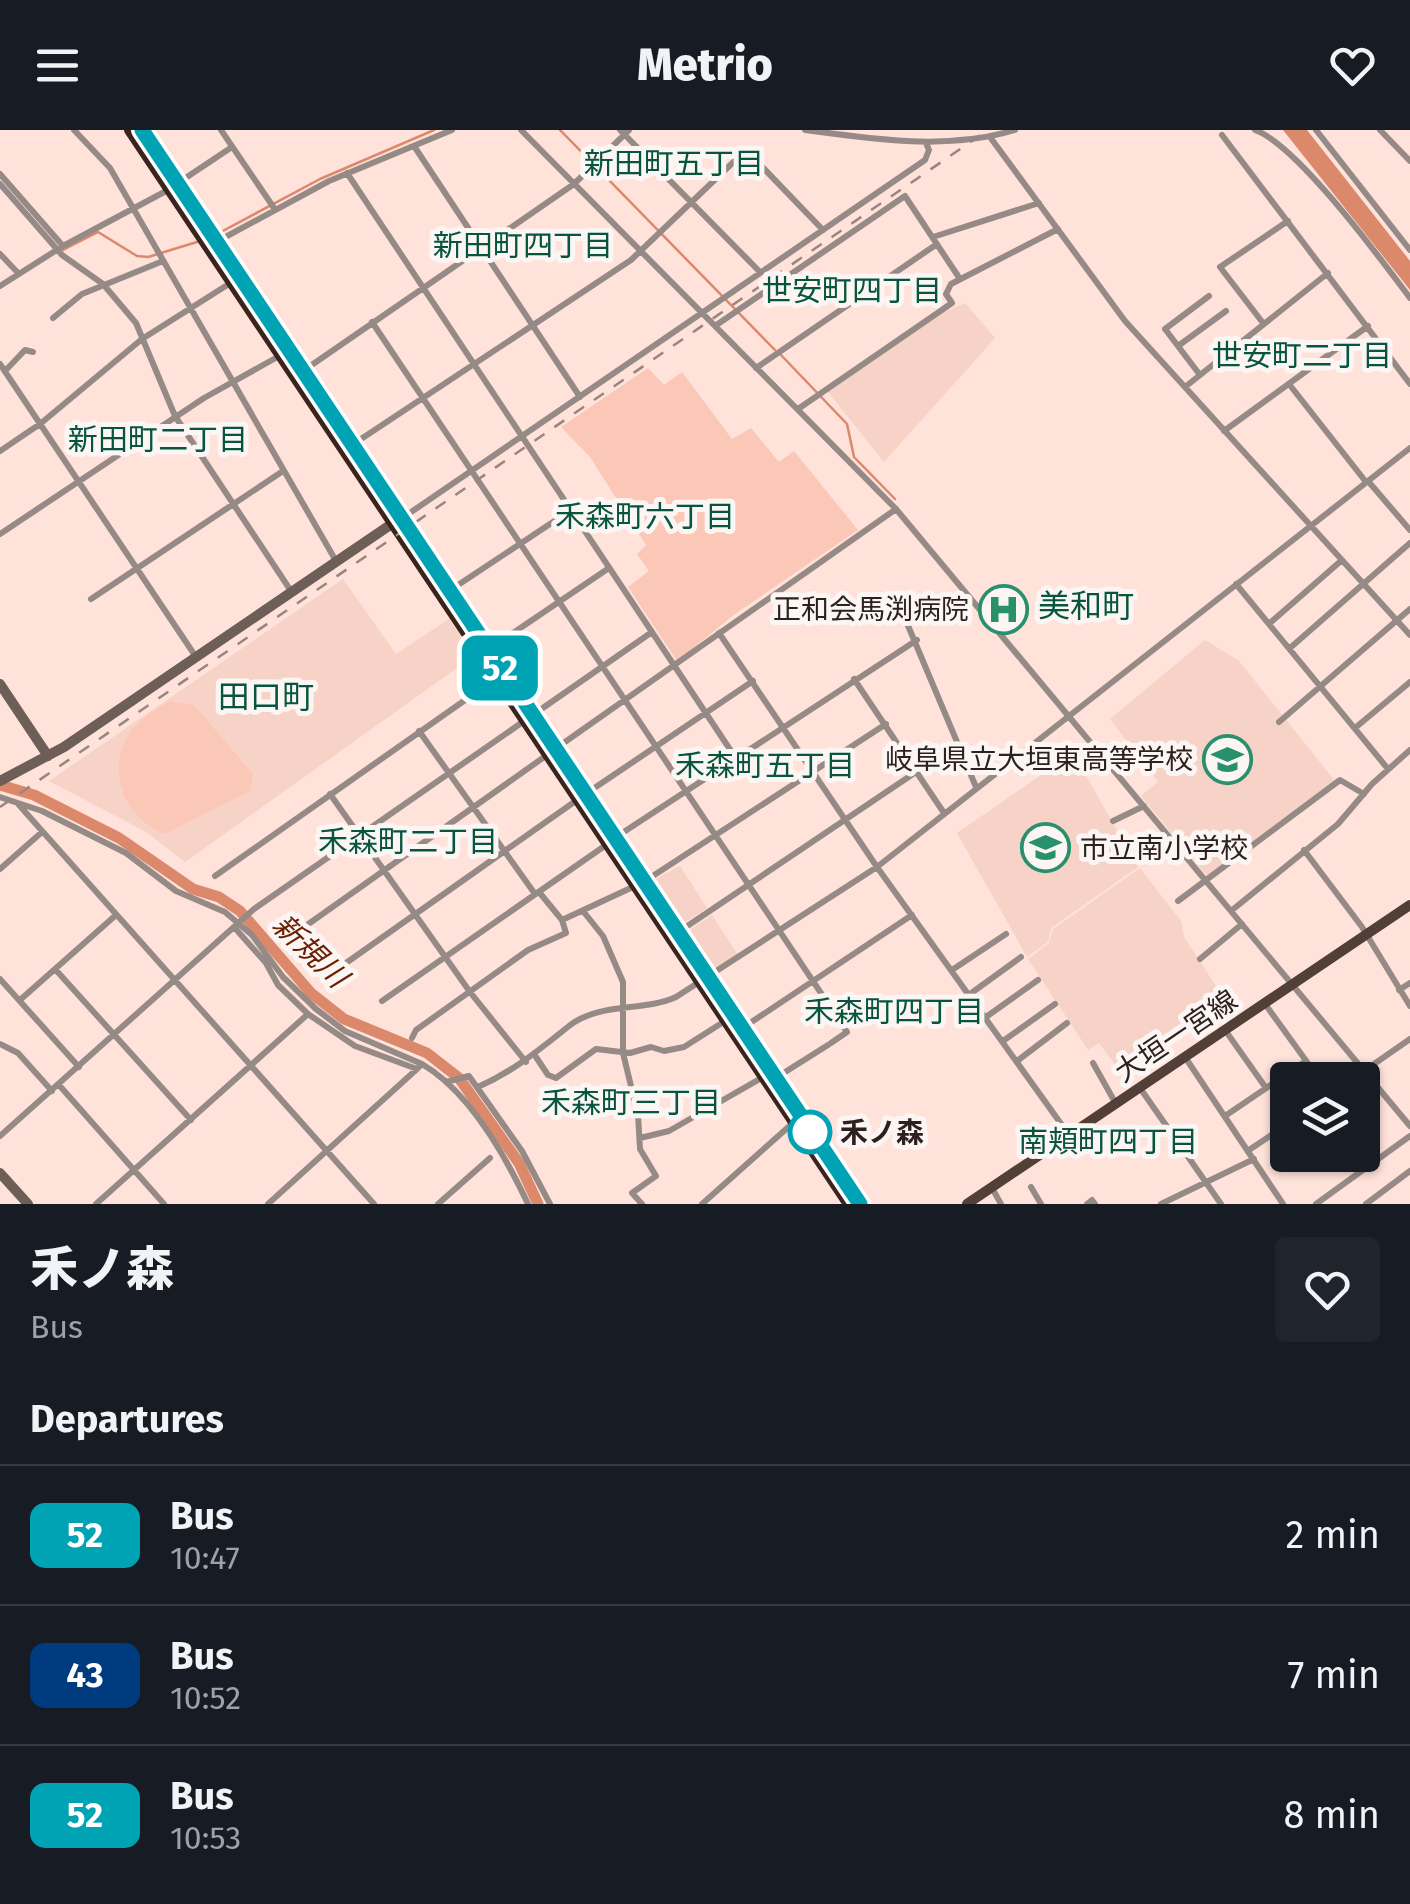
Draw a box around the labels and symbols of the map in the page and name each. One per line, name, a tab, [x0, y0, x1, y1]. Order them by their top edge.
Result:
district label: 新田町五丁目	[584, 146, 764, 182]
district label: 新田町四丁目	[433, 228, 613, 264]
district label: 世安町四丁目	[762, 273, 942, 309]
district label: 世安町二丁目	[1212, 338, 1392, 374]
district label: 新田町二丁目	[68, 422, 248, 458]
district label: 禾森町六丁目	[555, 499, 735, 535]
hospital icon: 正和会馬渕病院	[978, 583, 1030, 635]
district label: 美和町	[1038, 587, 1134, 625]
place label: 正和会馬渕病院	[773, 593, 969, 626]
line badge: 52	[455, 636, 545, 700]
district label: 田口町	[218, 678, 314, 716]
school or university icon: 岐阜県立大垣東高等学校	[1202, 733, 1254, 785]
place label: 岐阜県立大垣東高等学校	[885, 743, 1193, 776]
district label: 禾森町五丁目	[675, 748, 855, 784]
school or university icon: 市立南小学校	[1019, 822, 1071, 874]
district label: 禾森町二丁目	[318, 824, 498, 860]
place label: 市立南小学校	[1080, 832, 1248, 865]
water label: 新規川	[265, 907, 357, 997]
street label: 大垣一宮線	[1109, 983, 1243, 1089]
district label: 禾森町四丁目	[804, 994, 984, 1030]
district label: 禾森町三丁目	[541, 1085, 721, 1121]
marker: 禾ノ森	[789, 1111, 831, 1153]
place label: 禾ノ森	[840, 1116, 924, 1149]
district label: 南頬町四丁目	[1018, 1124, 1198, 1160]

